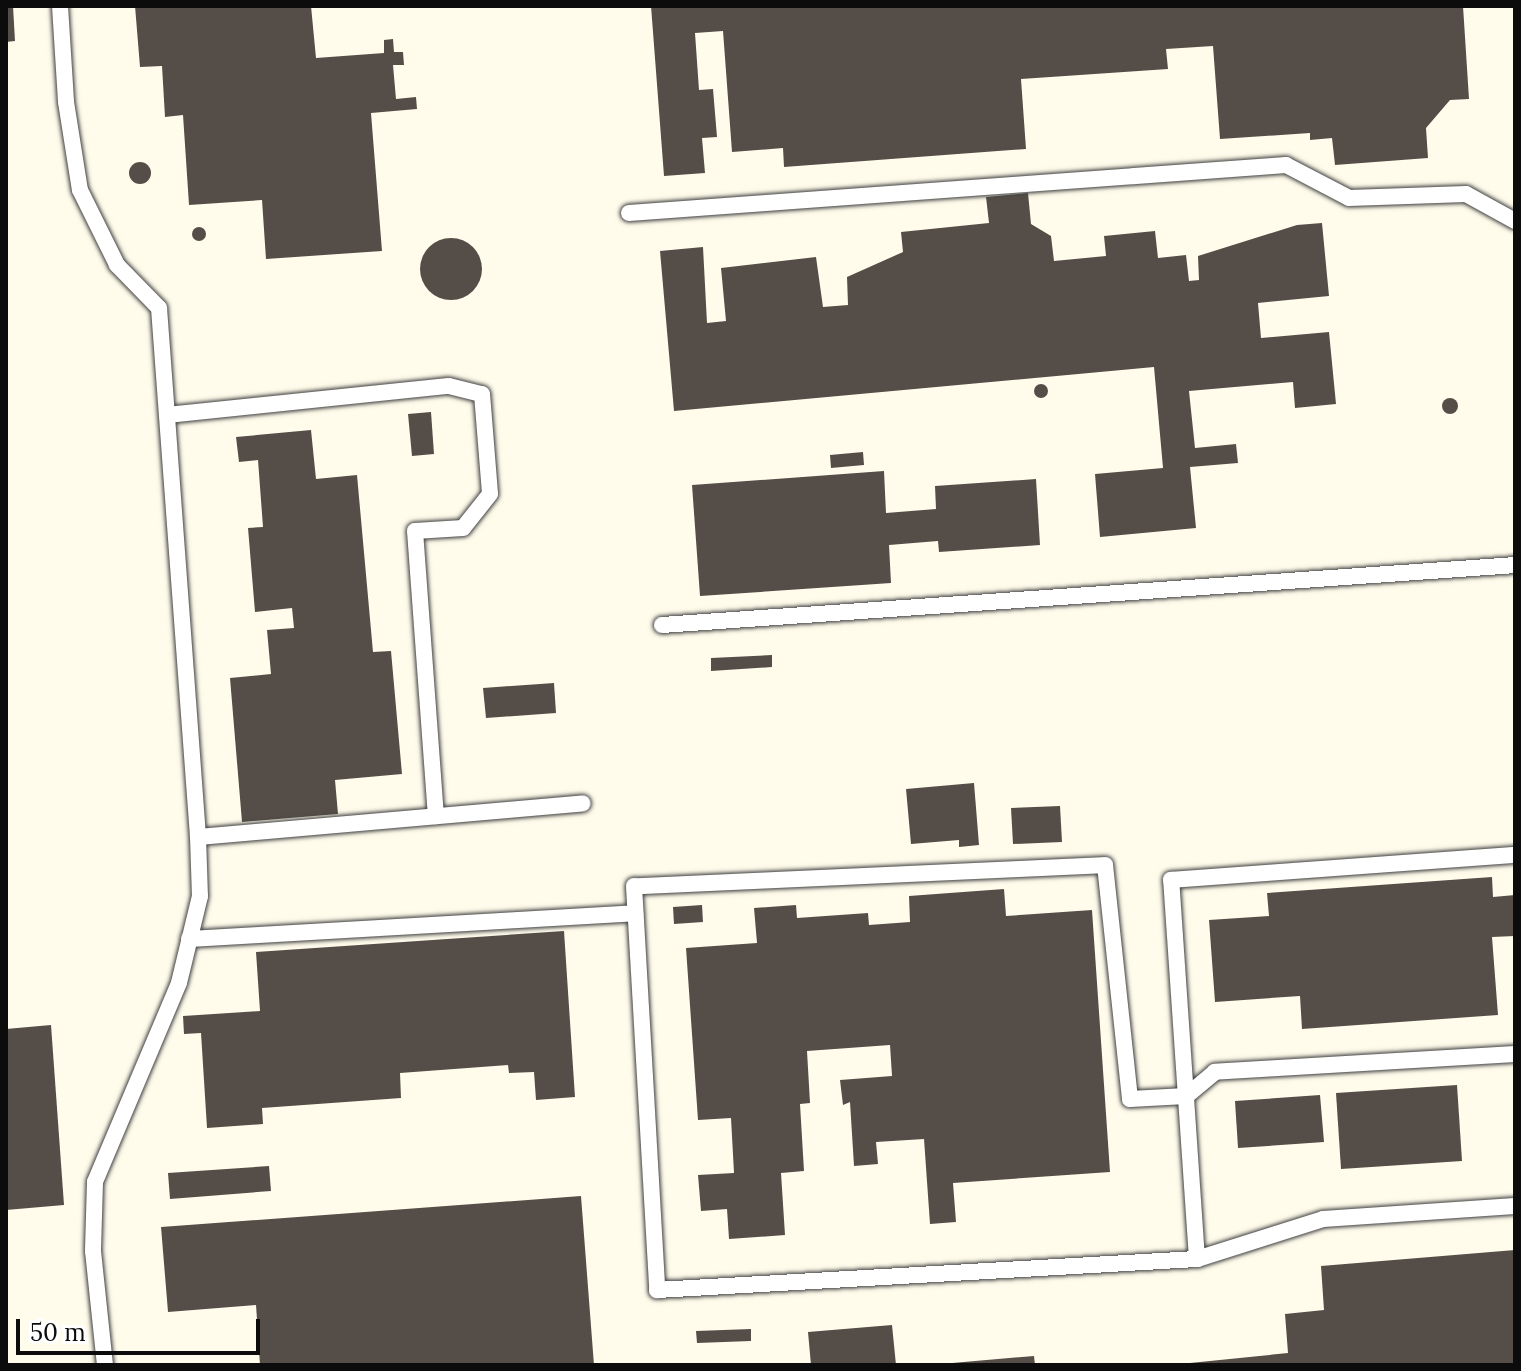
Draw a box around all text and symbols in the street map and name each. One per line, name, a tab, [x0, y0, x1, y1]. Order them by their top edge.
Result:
scale bar	[20, 1303, 264, 1353]
text: 50 m	[30, 1317, 86, 1348]

